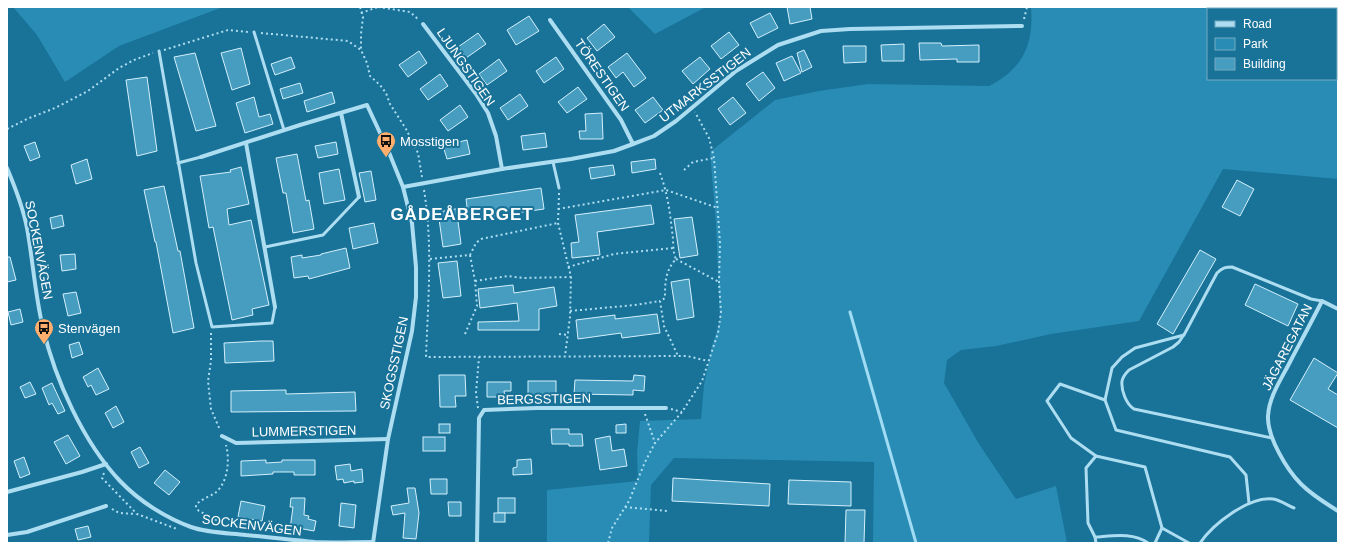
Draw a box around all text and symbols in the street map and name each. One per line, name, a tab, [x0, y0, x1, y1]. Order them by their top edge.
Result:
legend	[1207, 8, 1337, 80]
text: Road	[1243, 17, 1272, 31]
street label: LJUNGSTIGEN	[434, 25, 498, 109]
street label: TÖRESTIGEN	[572, 36, 632, 114]
text: Park	[1243, 37, 1269, 51]
street label: UTMARKSSTIGEN	[656, 45, 754, 125]
text: Building	[1243, 57, 1286, 71]
bus stop icon: Mosstigen	[375, 130, 397, 158]
place label: Mosstigen	[400, 134, 459, 149]
street label: SOCKENVÄGEN	[22, 199, 56, 301]
district label: GÅDEÅBERGET	[390, 205, 534, 224]
street label: JÄGAREGATAN	[1259, 301, 1315, 393]
street label: SKOGSSTIGEN	[377, 315, 411, 411]
bus stop icon: Stenvägen	[33, 317, 55, 345]
place label: Stenvägen	[58, 321, 120, 336]
street label: BERGSSTIGEN	[497, 391, 591, 407]
street label: LUMMERSTIGEN	[252, 423, 356, 439]
street label: SOCKENVÄGEN	[201, 511, 303, 539]

